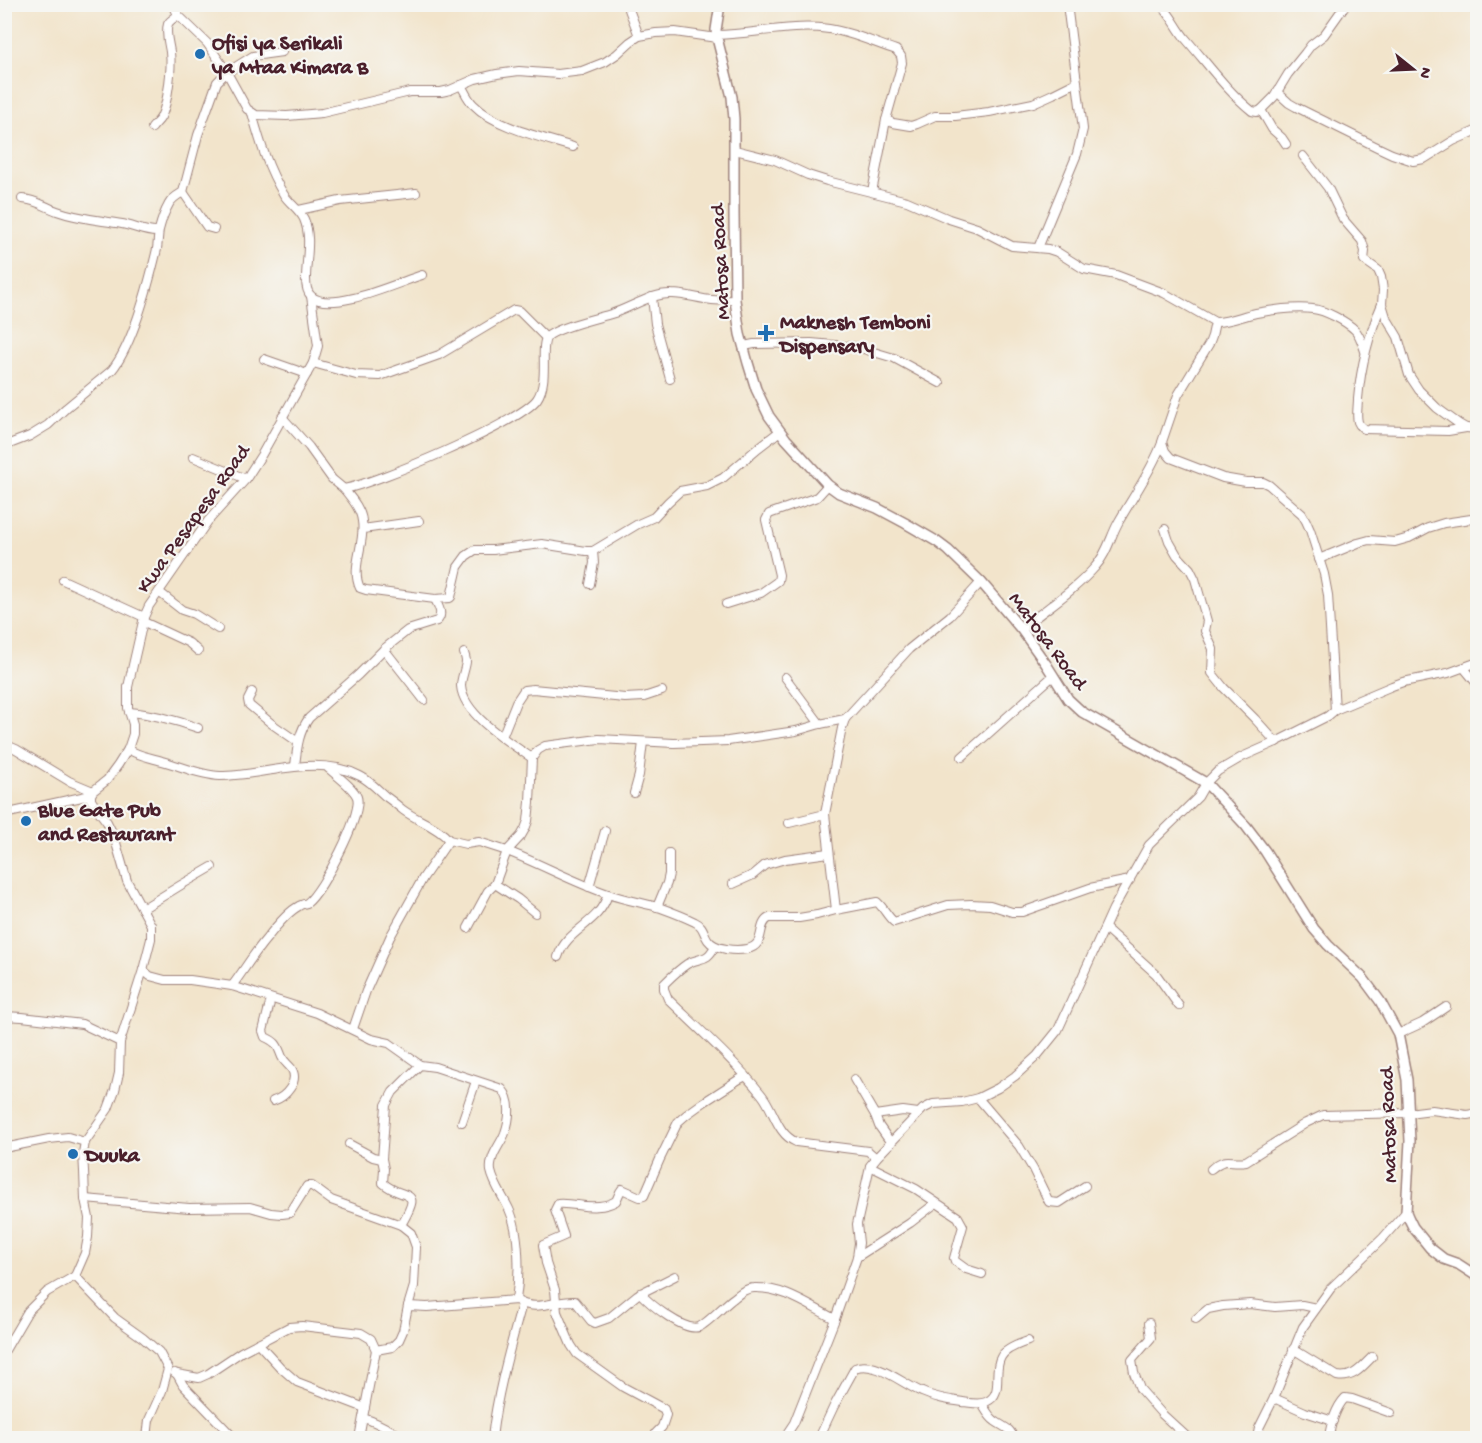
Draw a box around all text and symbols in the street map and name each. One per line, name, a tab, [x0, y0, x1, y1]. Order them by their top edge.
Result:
place label: Ofisi ya Serikali ya Mtaa Kimara B	[211, 33, 369, 82]
north arrow	[1383, 39, 1443, 99]
marker: Ofisi ya Serikali ya Mtaa Kimara B	[193, 47, 207, 61]
text: N	[1413, 65, 1435, 81]
street label: Matosa Road	[707, 202, 738, 320]
place label: Maknesh Temboni Dispensary	[778, 312, 931, 361]
marker: Maknesh Temboni Dispensary	[757, 324, 775, 342]
street label: Kwa Pesapesa Road	[132, 439, 258, 599]
street label: Matosa Road	[1001, 588, 1092, 697]
place label: Blue Gate Pub and Restaurant	[37, 800, 177, 849]
marker: Blue Gate Pub and Restaurant	[19, 814, 33, 828]
street label: Matosa Road	[1376, 1065, 1405, 1183]
place label: Duuka	[83, 1145, 141, 1170]
marker: Duuka	[66, 1147, 80, 1161]

